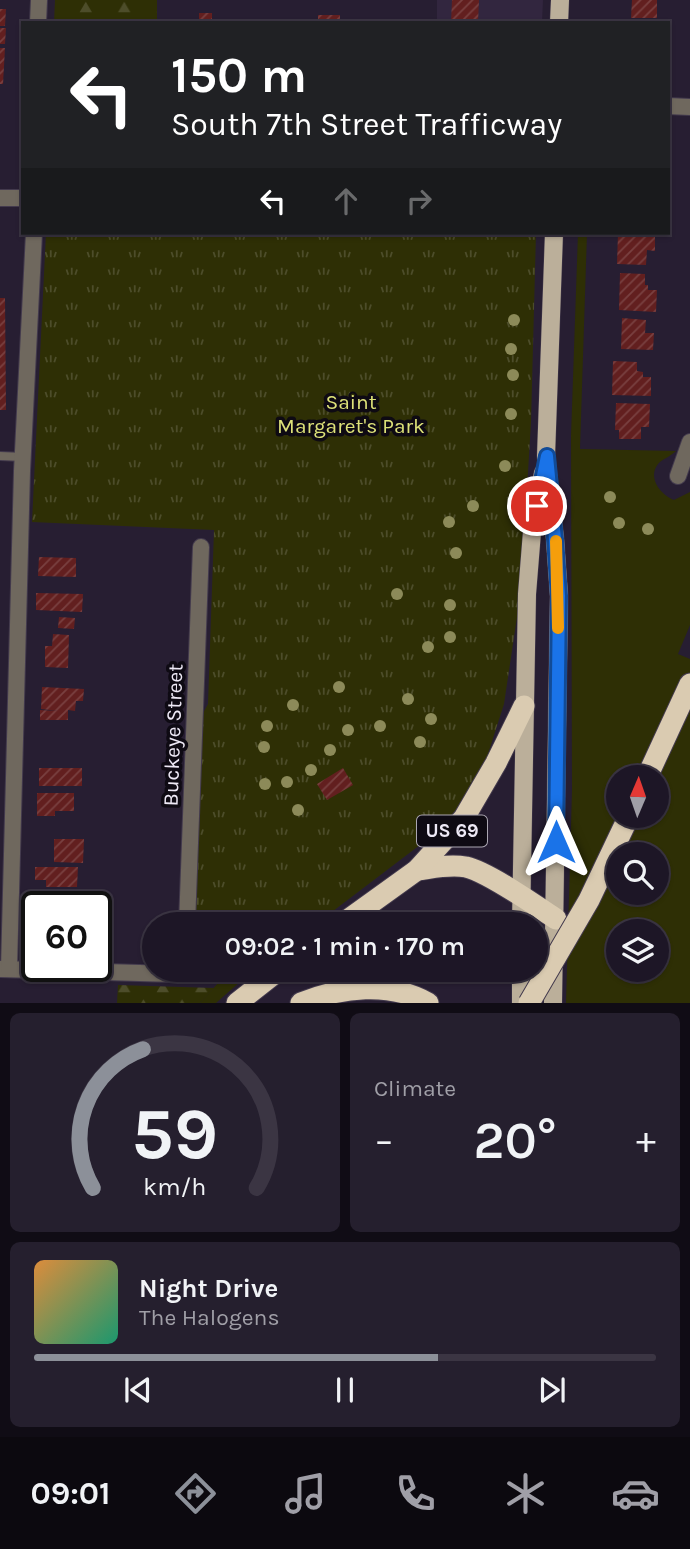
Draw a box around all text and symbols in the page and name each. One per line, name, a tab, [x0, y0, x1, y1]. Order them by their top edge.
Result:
text: 150 m	[171, 47, 307, 104]
icon: left	[56, 49, 147, 140]
text: South 7th Street Trafficway	[171, 106, 562, 143]
icon: left	[254, 182, 292, 220]
icon: ahead	[327, 182, 365, 220]
icon: right	[400, 182, 438, 220]
park label: Saint Margaret's Park	[277, 390, 425, 438]
pin	[507, 476, 567, 536]
icon: arrive	[518, 487, 556, 525]
street label: Buckeye Street	[159, 663, 187, 807]
north arrow	[606, 765, 668, 828]
map controls	[606, 765, 669, 982]
position arrow	[519, 805, 593, 879]
road number: US 69	[417, 816, 487, 846]
button: search	[606, 842, 669, 905]
speed limit sign: 60	[21, 891, 112, 982]
button: layers	[606, 919, 669, 982]
text: 09:02 · 1 min · 170 m	[225, 931, 465, 962]
text: Climate	[374, 1075, 456, 1102]
text: 59	[132, 1092, 218, 1177]
text: 20°	[474, 1110, 556, 1171]
text: −	[374, 1118, 394, 1163]
text: +	[636, 1118, 656, 1163]
text: km/h	[143, 1172, 207, 1201]
text: Night Drive	[139, 1273, 278, 1304]
text: The Halogens	[139, 1304, 279, 1331]
icon: previous	[119, 1371, 157, 1409]
icon: pause	[326, 1371, 364, 1409]
icon: next	[533, 1371, 571, 1409]
icon: directions	[171, 1469, 220, 1518]
icon: music	[281, 1469, 330, 1518]
icon: phone	[391, 1469, 440, 1518]
icon: climate	[501, 1469, 550, 1518]
icon: car	[611, 1469, 660, 1518]
text: 09:01	[30, 1475, 110, 1512]

